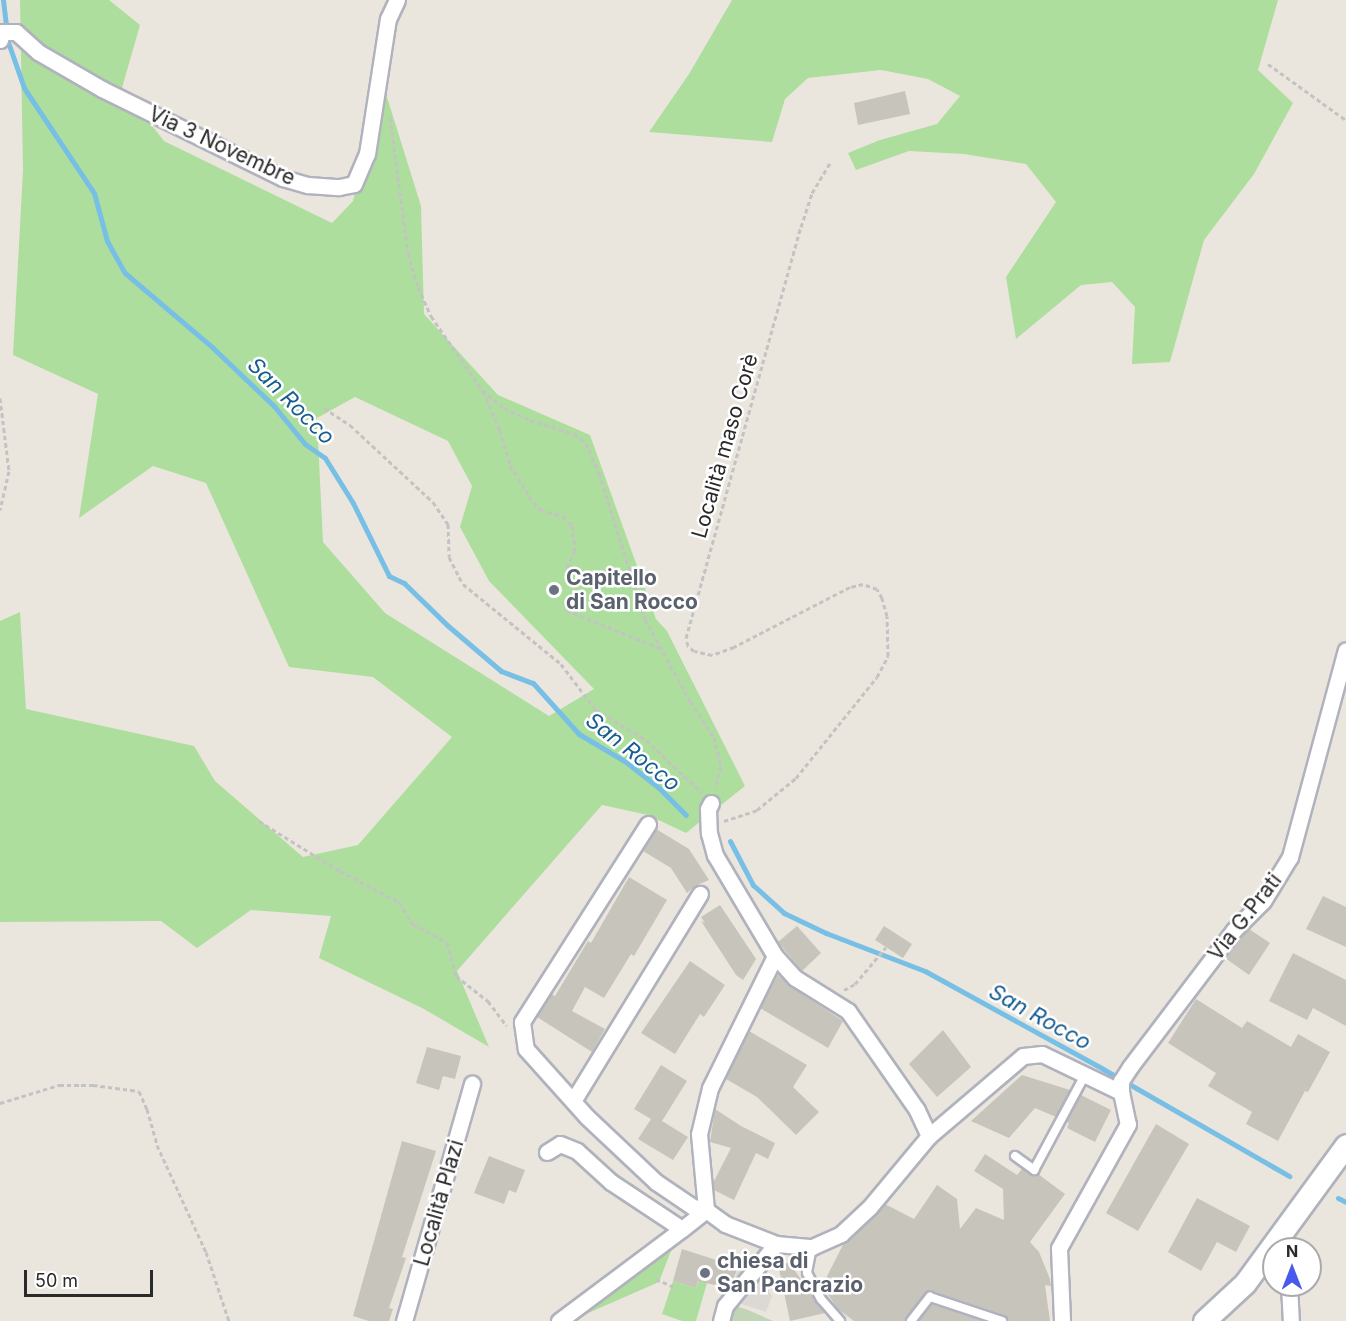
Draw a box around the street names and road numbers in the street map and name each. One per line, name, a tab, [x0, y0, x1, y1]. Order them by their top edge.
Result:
street label: Via 3 Novembre	[145, 101, 299, 191]
street label: Località maso Corè	[687, 351, 763, 541]
street label: Via G.Prati	[1203, 868, 1287, 966]
street label: Località Plazi	[409, 1137, 469, 1269]

